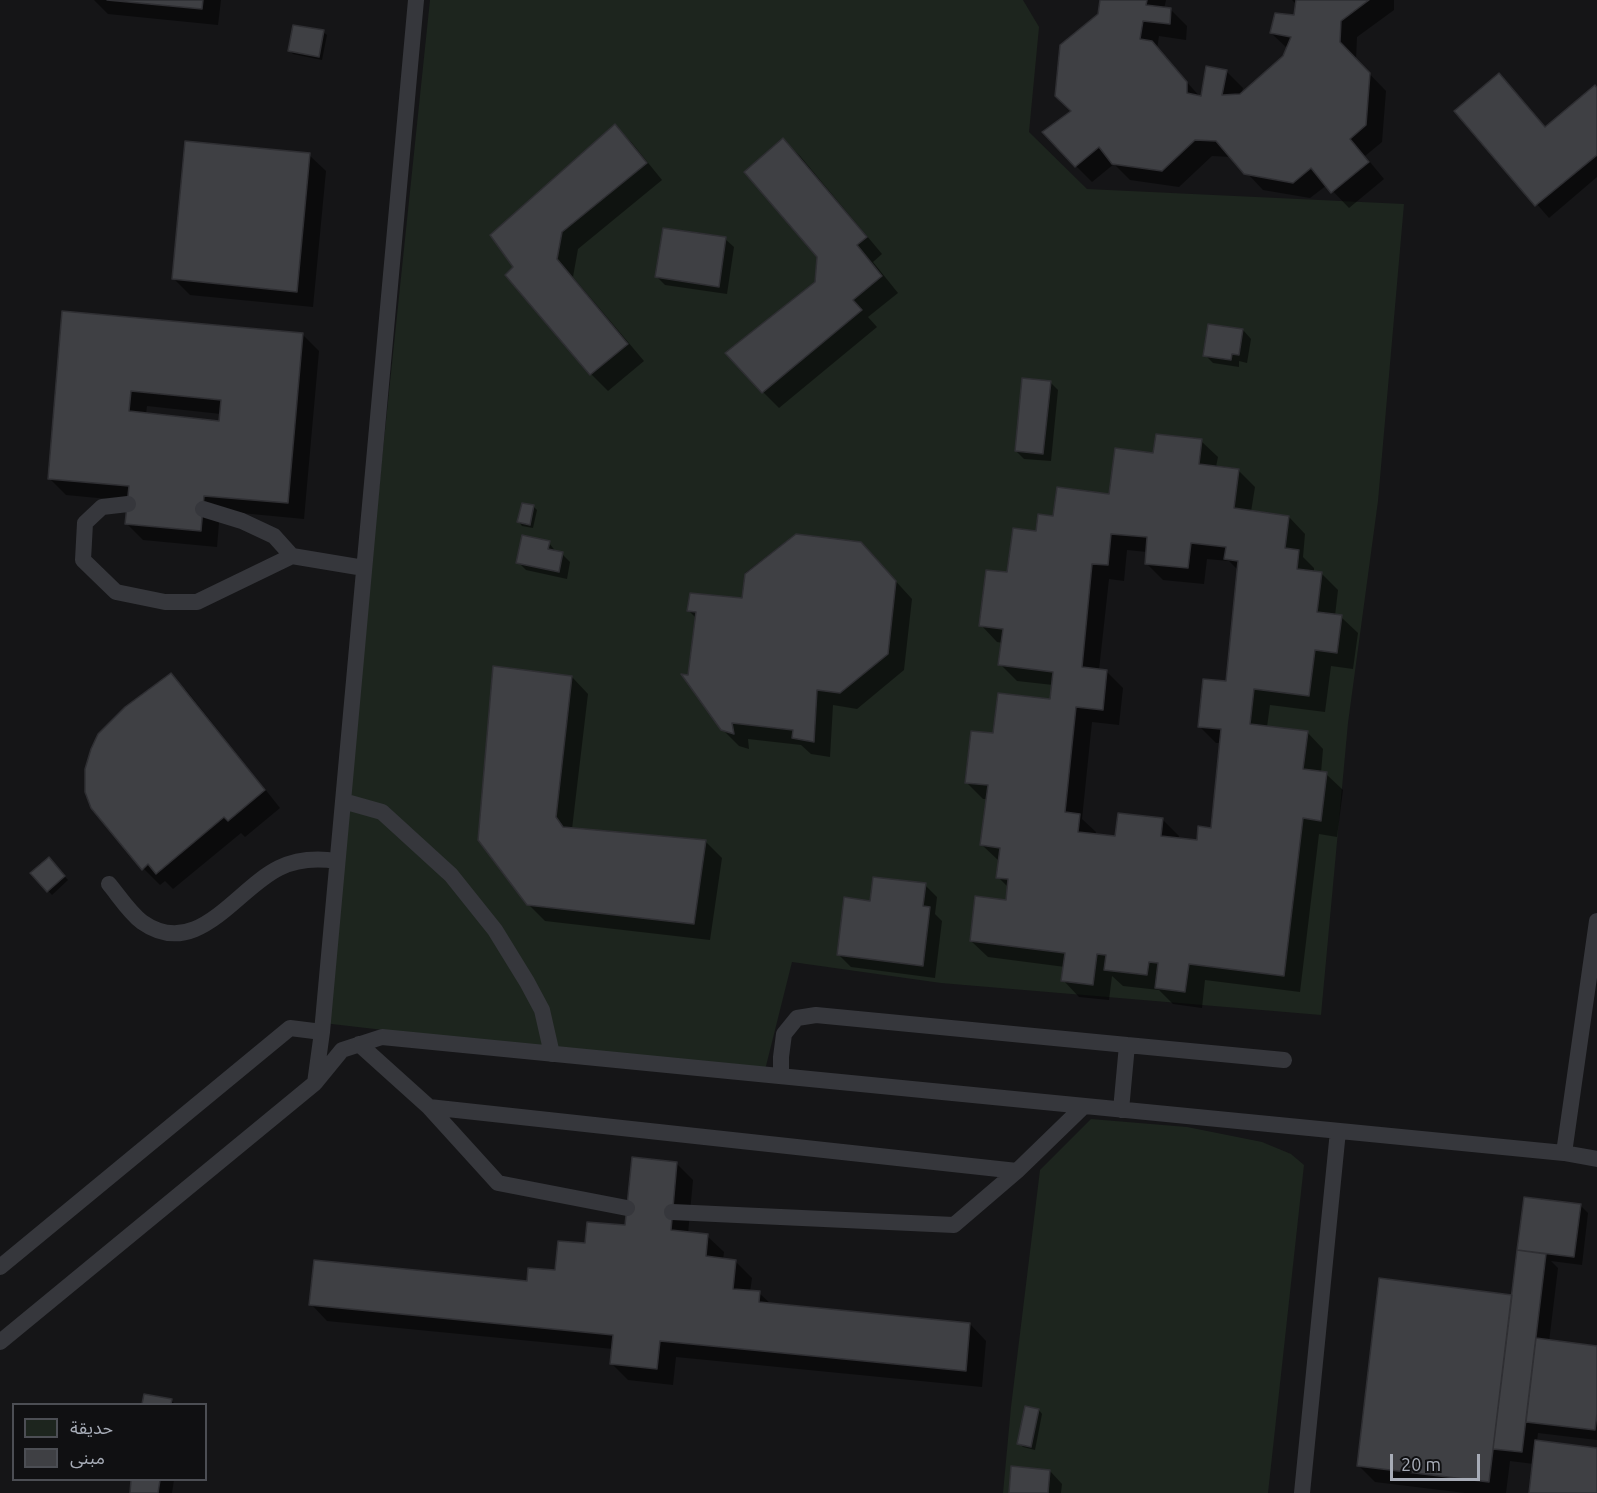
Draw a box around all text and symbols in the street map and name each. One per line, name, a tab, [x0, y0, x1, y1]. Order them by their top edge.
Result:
legend	[12, 1403, 207, 1481]
text: حديقة	[70, 1417, 113, 1437]
scale bar	[1393, 1442, 1483, 1480]
text: مبنى	[70, 1447, 105, 1467]
text: 20 m	[1401, 1454, 1441, 1474]

